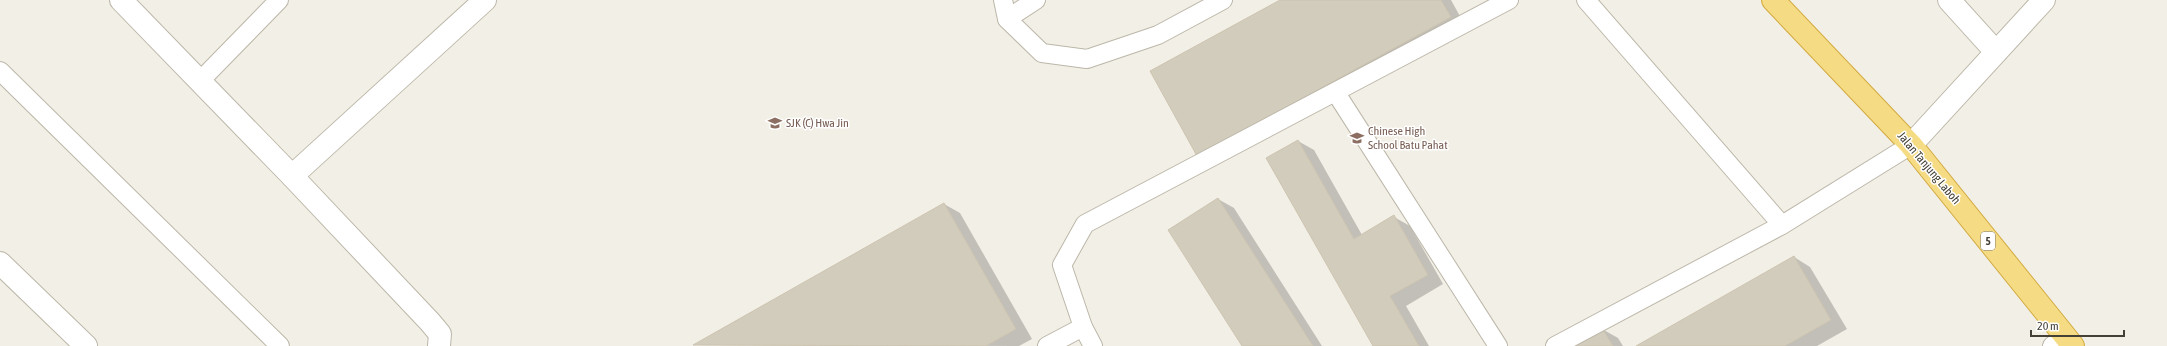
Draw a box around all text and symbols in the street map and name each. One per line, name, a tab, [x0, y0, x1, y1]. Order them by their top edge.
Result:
school or university icon: SJK (C) Hwa Jin	[767, 115, 783, 131]
place label: SJK (C) Hwa Jin	[786, 116, 849, 130]
place label: Chinese High School Batu Pahat	[1368, 124, 1448, 152]
street label: Jalan Tanjung Laboh	[1895, 129, 1963, 207]
school or university icon: Chinese High School Batu Pahat	[1349, 130, 1365, 146]
road number: 5	[1981, 232, 1995, 250]
scale bar	[2031, 312, 2124, 338]
text: 20 m	[2037, 319, 2059, 333]

